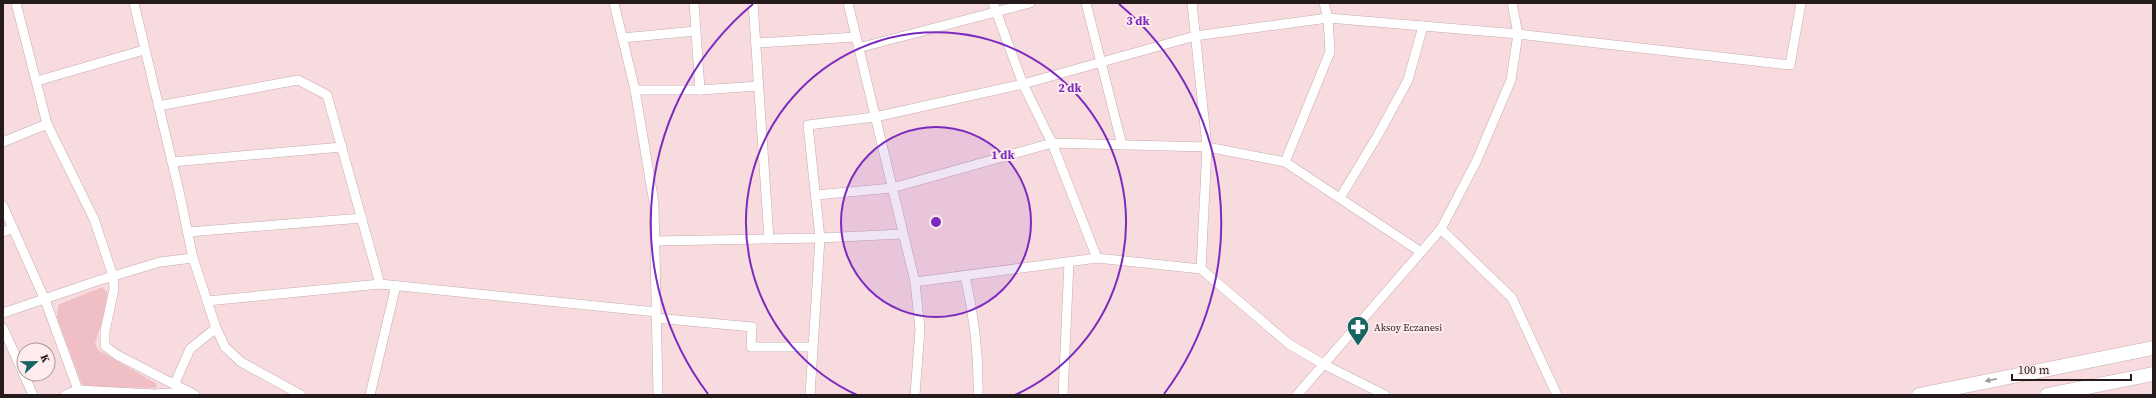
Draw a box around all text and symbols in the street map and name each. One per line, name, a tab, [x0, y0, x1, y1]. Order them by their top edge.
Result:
text: 3 dk	[1126, 13, 1151, 29]
text: 2 dk	[1058, 80, 1083, 96]
text: 1 dk	[991, 147, 1016, 163]
centre of rings	[929, 215, 943, 229]
pharmacy icon: Aksoy Eczanesi	[1345, 314, 1371, 347]
place label: Aksoy Eczanesi	[1374, 321, 1442, 334]
north arrow	[16, 342, 56, 382]
text: K	[36, 352, 53, 365]
scale bar	[2012, 356, 2131, 382]
text: 100 m	[2018, 362, 2050, 378]
one-way arrow	[1985, 378, 1997, 384]

